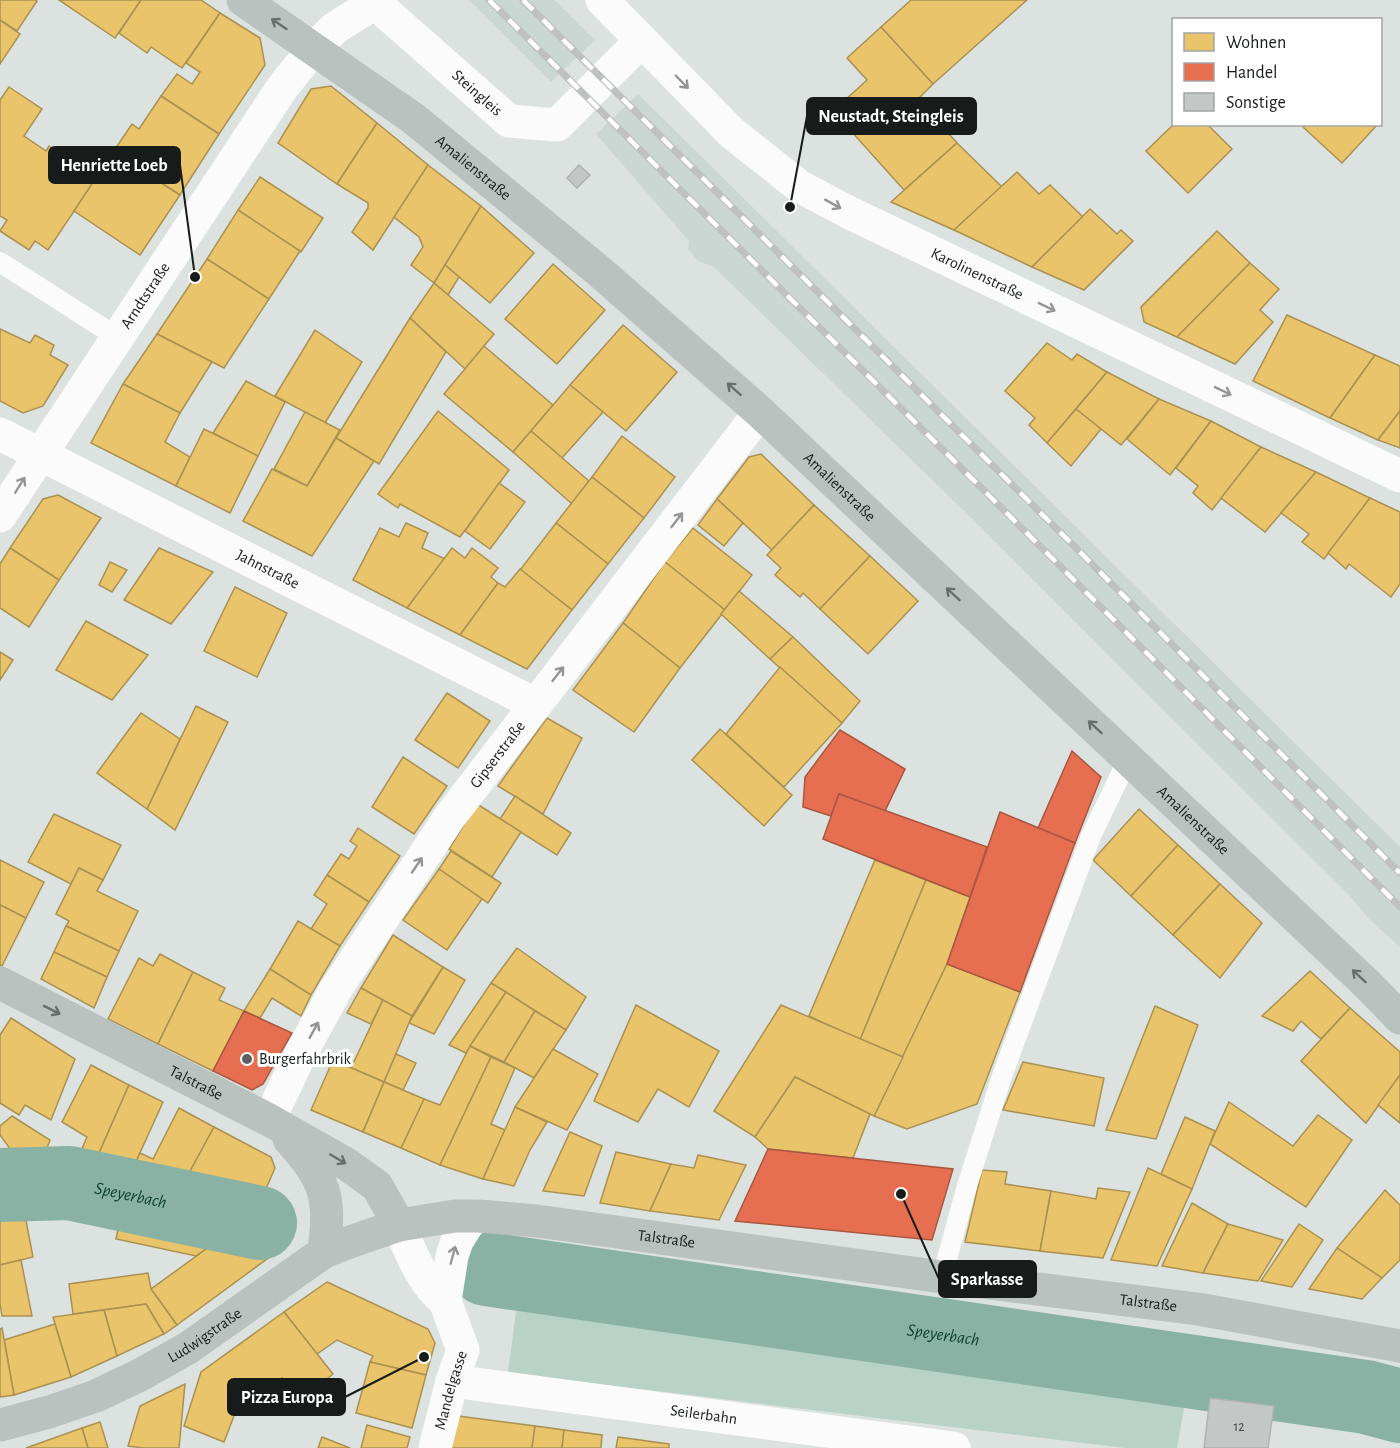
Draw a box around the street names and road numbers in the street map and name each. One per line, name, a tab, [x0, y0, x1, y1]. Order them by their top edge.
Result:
street label: Steingleis	[449, 67, 505, 119]
street label: Amalienstraße	[432, 132, 514, 203]
street label: Karolinenstraße	[928, 245, 1026, 303]
street label: Arndtstraße	[118, 260, 173, 332]
street label: Amalienstraße	[800, 449, 879, 524]
street label: Jahnstraße	[234, 547, 302, 592]
street label: Gipserstraße	[467, 718, 528, 791]
street label: Amalienstraße	[1154, 783, 1232, 858]
street label: Talstraße	[167, 1063, 225, 1103]
street label: Talstraße	[637, 1227, 696, 1251]
street label: Talstraße	[1119, 1291, 1178, 1314]
street label: Ludwigstraße	[165, 1305, 244, 1366]
street label: Mandelgasse	[432, 1348, 470, 1431]
street label: Seilerbahn	[669, 1402, 738, 1427]

